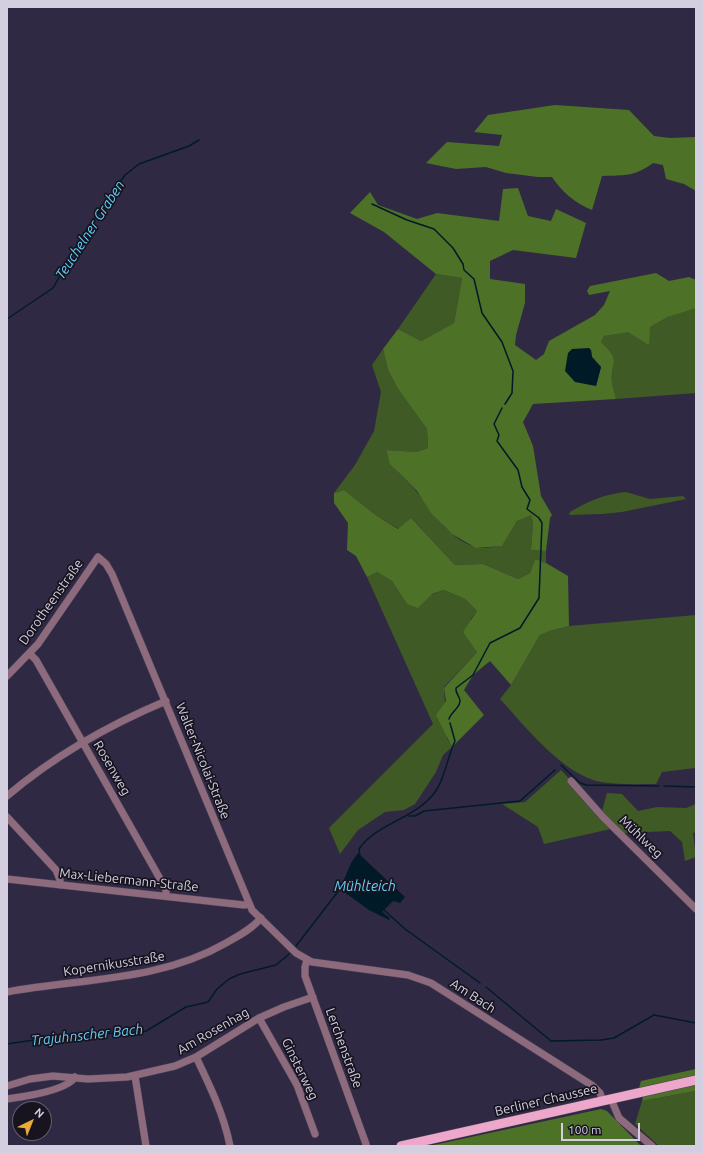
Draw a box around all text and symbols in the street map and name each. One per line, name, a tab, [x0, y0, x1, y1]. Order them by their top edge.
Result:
water label: Teuchelner Graben	[52, 177, 128, 283]
street label: Dorotheenstraße	[16, 556, 86, 648]
street label: Walter-Nicolai-Straße	[173, 701, 233, 821]
street label: Rosenweg	[90, 738, 134, 798]
street label: Mühlweg	[616, 813, 666, 861]
street label: Max-Liebermann-Straße	[59, 865, 199, 895]
water label: Mühlteich	[334, 878, 396, 894]
street label: Kopernikusstraße	[62, 948, 166, 980]
street label: Am Bach	[447, 976, 499, 1016]
street label: Am Rosenhag	[174, 1004, 252, 1058]
street label: Lerchenstraße	[322, 1006, 366, 1090]
water label: Trajuhnscher Bach	[30, 1021, 144, 1049]
street label: Ginsterweg	[278, 1035, 322, 1103]
street label: Berliner Chaussee	[493, 1081, 599, 1119]
north arrow	[12, 1101, 52, 1141]
text: N	[32, 1106, 47, 1120]
scale bar	[563, 1115, 642, 1141]
text: 100 m	[568, 1123, 601, 1136]

